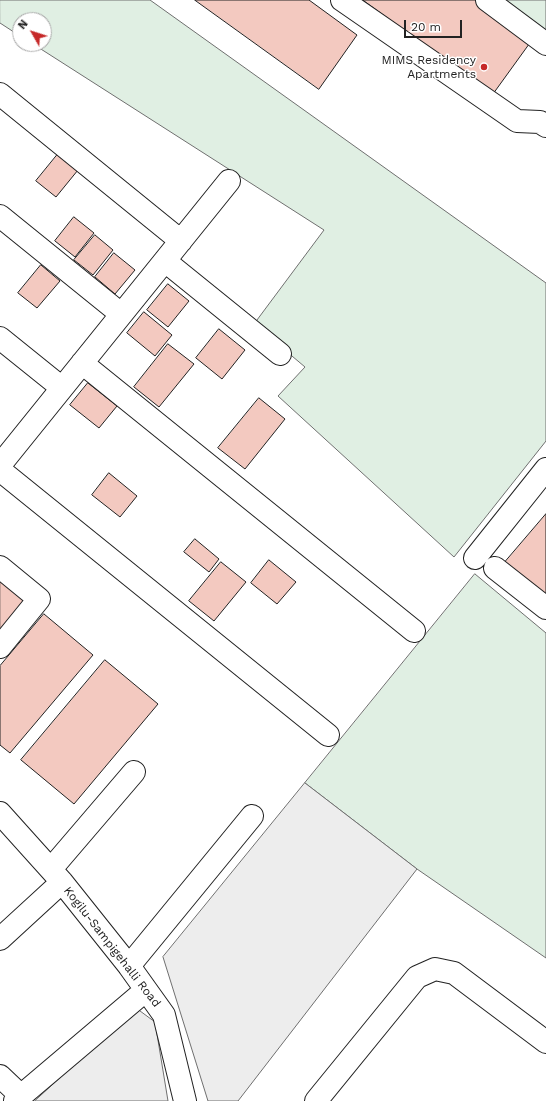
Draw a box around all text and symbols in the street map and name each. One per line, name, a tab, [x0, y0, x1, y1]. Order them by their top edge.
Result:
north arrow	[12, 12, 52, 52]
scale bar	[406, 12, 464, 38]
text: N	[15, 18, 31, 32]
text: 20 m	[411, 20, 441, 34]
place label: MIMS Residency Apartments	[381, 53, 476, 81]
marker: MIMS Residency Apartments	[479, 62, 489, 72]
street label: Kogilu-Sampigehalli Road	[60, 884, 164, 1010]

